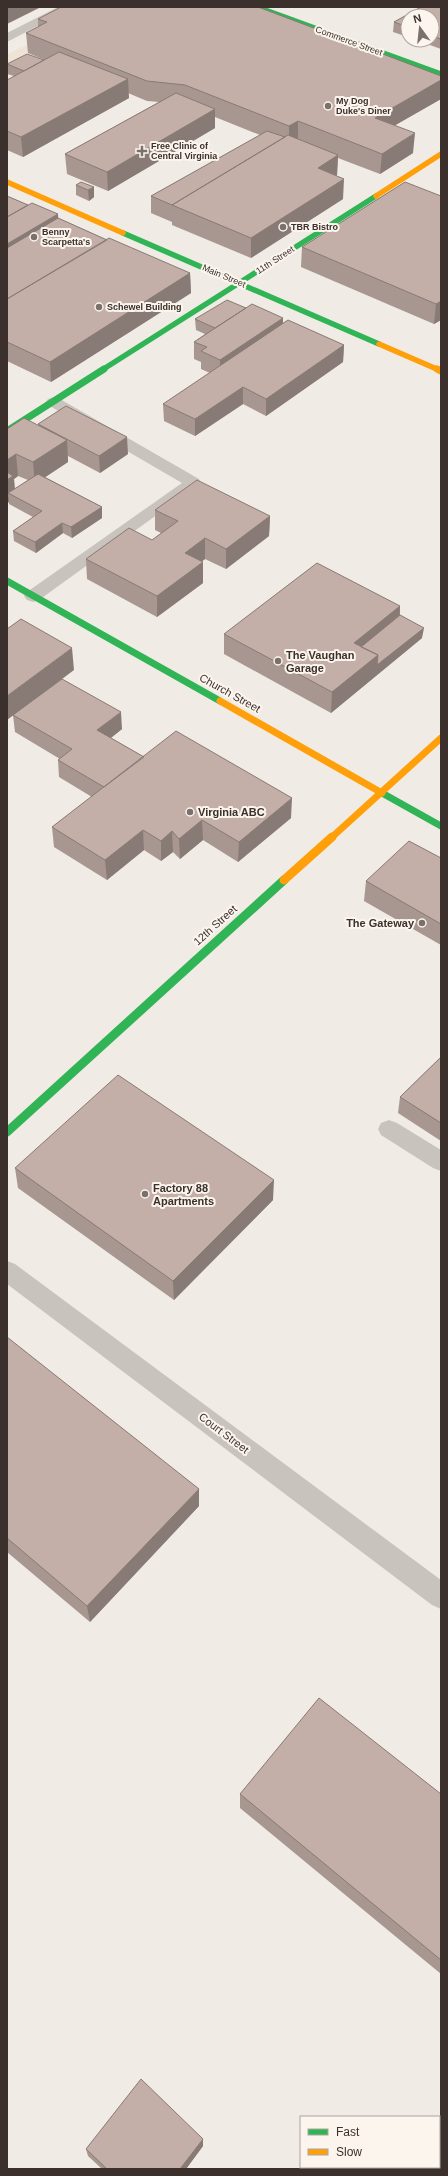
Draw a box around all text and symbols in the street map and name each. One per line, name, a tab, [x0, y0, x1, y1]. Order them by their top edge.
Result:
north arrow	[400, 8, 440, 48]
text: N	[412, 12, 423, 25]
street label: Commerce Street	[314, 24, 384, 58]
place label: My Dog Duke's Diner	[336, 96, 391, 116]
marker: My Dog Duke's Diner	[323, 101, 333, 111]
place label: Free Clinic of Central Virginia	[151, 141, 218, 161]
marker: Free Clinic of Central Virginia	[136, 145, 148, 157]
marker: TBR Bistro	[278, 222, 288, 232]
place label: TBR Bistro	[291, 222, 339, 232]
place label: Benny Scarpetta's	[42, 227, 90, 247]
marker: Benny Scarpetta's	[29, 232, 39, 242]
street label: 11th Street	[254, 244, 296, 276]
street label: Main Street	[201, 262, 248, 290]
marker: Schewel Building	[94, 302, 104, 312]
place label: Schewel Building	[107, 302, 182, 312]
place label: The Vaughan Garage	[286, 649, 355, 674]
marker: The Vaughan Garage	[273, 656, 283, 666]
street label: Church Street	[197, 671, 263, 715]
place label: Virginia ABC	[198, 806, 265, 818]
marker: Virginia ABC	[185, 807, 195, 817]
street label: 12th Street	[191, 903, 239, 947]
place label: The Gateway	[346, 917, 415, 929]
marker: The Gateway	[417, 918, 427, 928]
place label: Factory 88 Apartments	[153, 1182, 214, 1207]
marker: Factory 88 Apartments	[140, 1189, 150, 1199]
street label: Court Street	[197, 1410, 251, 1456]
legend	[300, 2116, 440, 2168]
text: Fast	[336, 2125, 360, 2139]
text: Slow	[336, 2145, 362, 2159]

